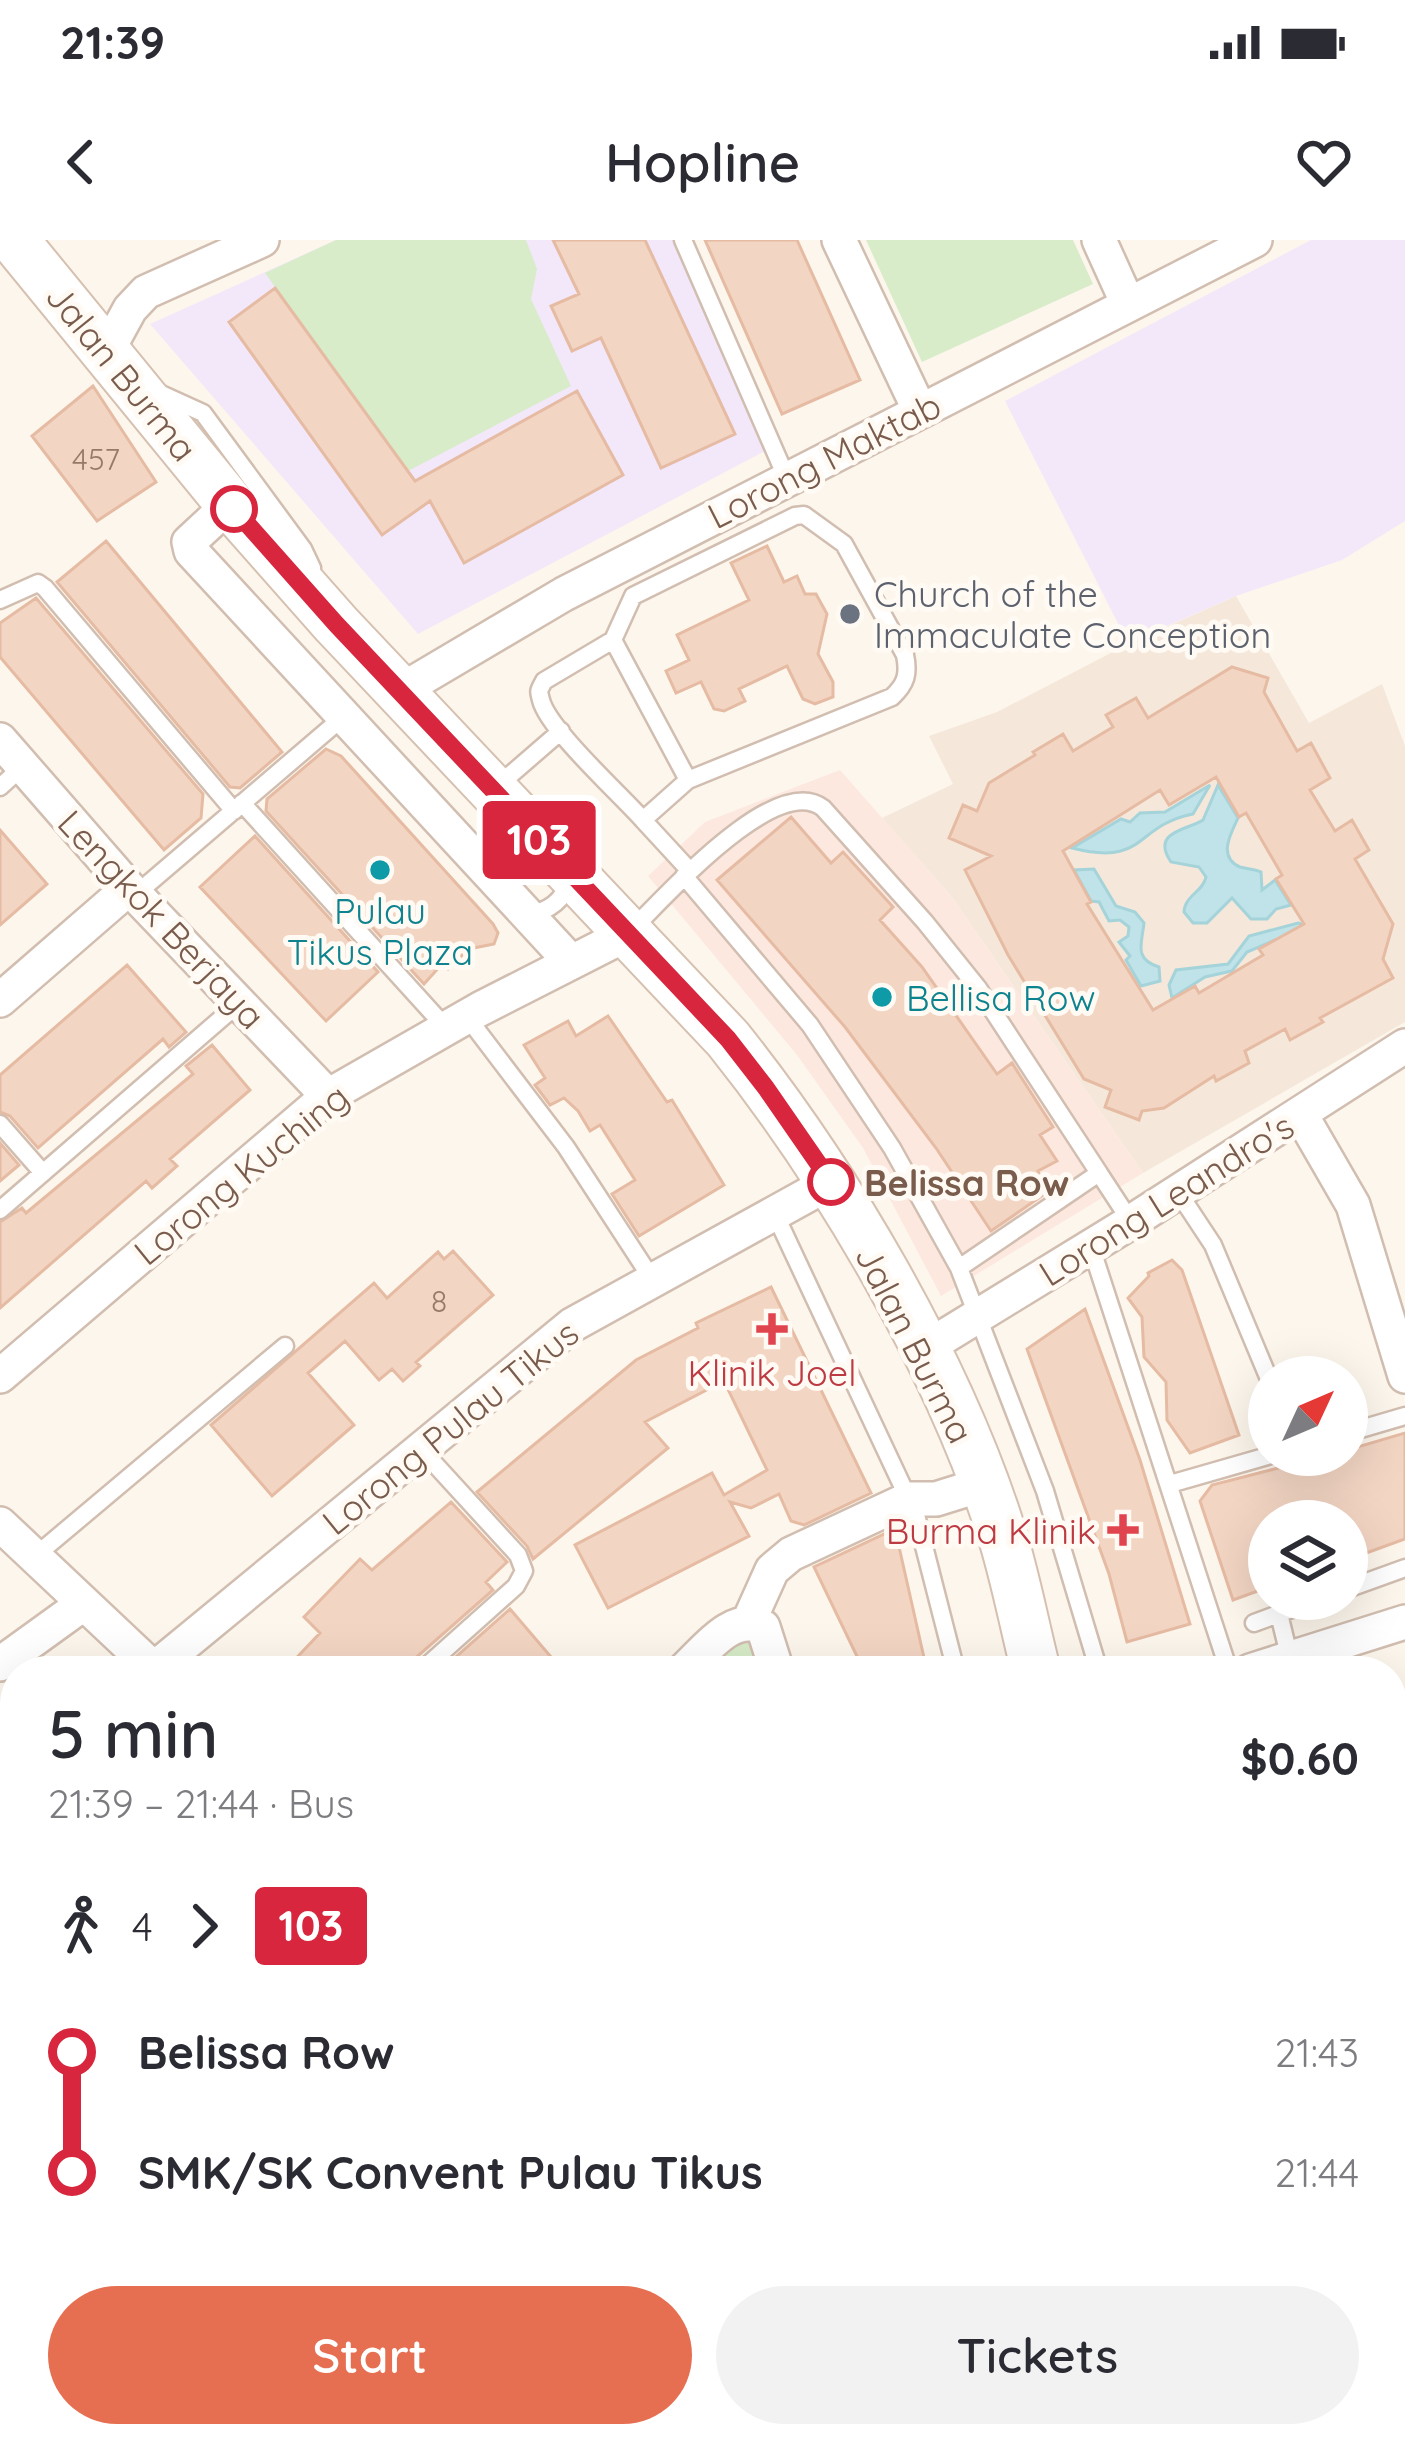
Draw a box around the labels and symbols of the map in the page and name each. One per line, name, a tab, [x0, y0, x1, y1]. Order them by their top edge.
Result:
street label: Jalan Burma	[37, 274, 207, 470]
street label: Lorong Maktab	[700, 382, 948, 538]
house number: 457	[72, 440, 120, 478]
unlabelled marker	[212, 487, 256, 531]
place label: Church of the Immaculate Conception	[874, 571, 1271, 657]
marker: Church of the Immaculate Conception	[837, 601, 863, 627]
street label: Lengkok Berjaya	[49, 800, 275, 1038]
line badge: 103	[470, 801, 608, 879]
marker: Pulau Tikus Plaza	[367, 857, 393, 883]
place label: Pulau Tikus Plaza	[287, 888, 473, 974]
place label: Bellisa Row	[906, 975, 1096, 1020]
marker: Bellisa Row	[869, 984, 895, 1010]
street label: Lorong Kuching	[125, 1074, 357, 1274]
street label: Lorong Leandro's	[1030, 1103, 1302, 1295]
marker: Belissa Row	[809, 1160, 853, 1204]
place label: Belissa Row	[864, 1160, 1069, 1205]
street label: Jalan Burma	[846, 1238, 984, 1450]
house number: 8	[431, 1282, 447, 1320]
street label: Lorong Pulau Tikus	[313, 1310, 587, 1544]
marker: Klinik Joel	[756, 1313, 788, 1345]
place label: Klinik Joel	[688, 1350, 856, 1395]
north arrow	[1248, 1356, 1368, 1476]
place label: Burma Klinik	[886, 1508, 1096, 1553]
marker: Burma Klinik	[1107, 1514, 1139, 1546]

